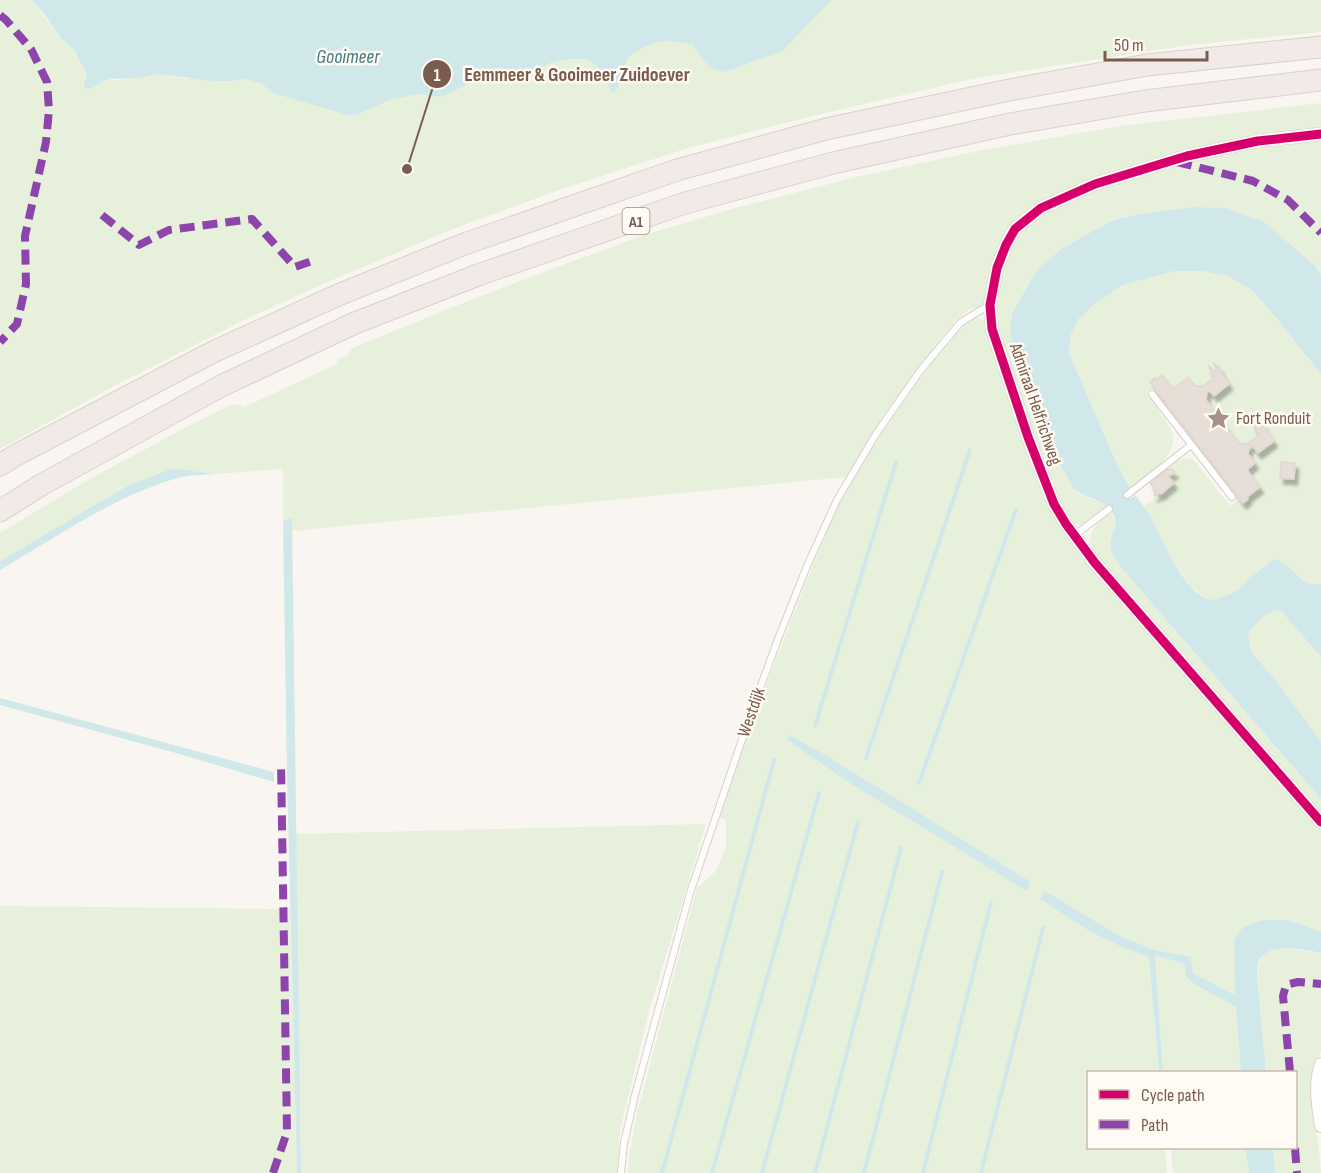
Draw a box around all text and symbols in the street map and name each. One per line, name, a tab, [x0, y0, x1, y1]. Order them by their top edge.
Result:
scale bar	[1105, 24, 1207, 62]
text: 50 m	[1114, 35, 1144, 56]
water label: Gooimeer	[316, 45, 381, 69]
callout: Eemmeer & Gooimeer Zuidoever	[422, 55, 702, 93]
text: Eemmeer & Gooimeer Zuidoever	[464, 63, 690, 87]
text: 1	[433, 65, 441, 86]
road number: A1	[622, 208, 650, 234]
street label: Admiraal Helfrichweg	[1005, 339, 1066, 468]
place icon: Fort Ronduit	[1205, 405, 1231, 431]
place label: Fort Ronduit	[1236, 408, 1311, 429]
street label: Westdijk	[733, 684, 770, 740]
legend	[1087, 1071, 1297, 1149]
text: Cycle path	[1141, 1085, 1205, 1106]
text: Path	[1141, 1115, 1169, 1136]

